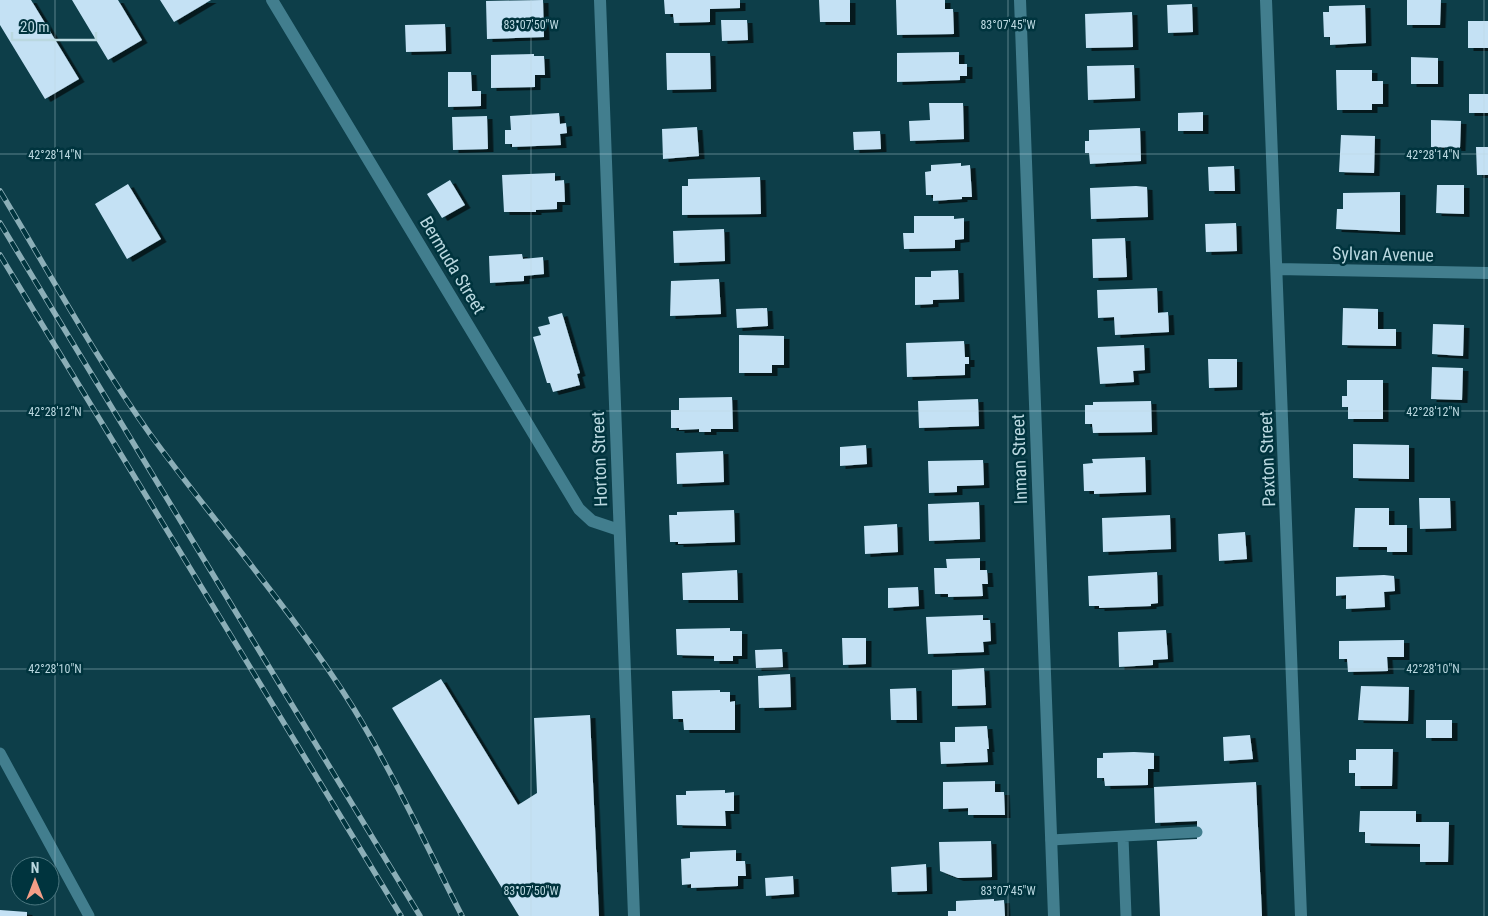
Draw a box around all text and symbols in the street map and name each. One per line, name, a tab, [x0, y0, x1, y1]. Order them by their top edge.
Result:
scale bar	[12, 10, 96, 42]
text: 20 m	[20, 18, 50, 36]
text: 83°07'50"W	[503, 18, 559, 32]
text: 83°07'45"W	[980, 18, 1036, 32]
text: 42°28'14"N	[28, 148, 82, 162]
text: 42°28'14"N	[1406, 148, 1460, 162]
street label: Bermuda Street	[416, 213, 490, 317]
street label: Sylvan Avenue	[1332, 243, 1434, 265]
text: 42°28'12"N	[28, 405, 82, 419]
text: 42°28'12"N	[1406, 405, 1460, 419]
street label: Horton Street	[587, 411, 611, 507]
street label: Paxton Street	[1255, 411, 1279, 507]
street label: Inman Street	[1007, 413, 1031, 505]
text: 42°28'10"N	[28, 662, 82, 676]
text: 42°28'10"N	[1406, 662, 1460, 676]
north arrow	[10, 856, 60, 906]
text: N	[31, 860, 39, 876]
text: 83°07'50"W	[503, 884, 559, 898]
text: 83°07'45"W	[980, 884, 1036, 898]

